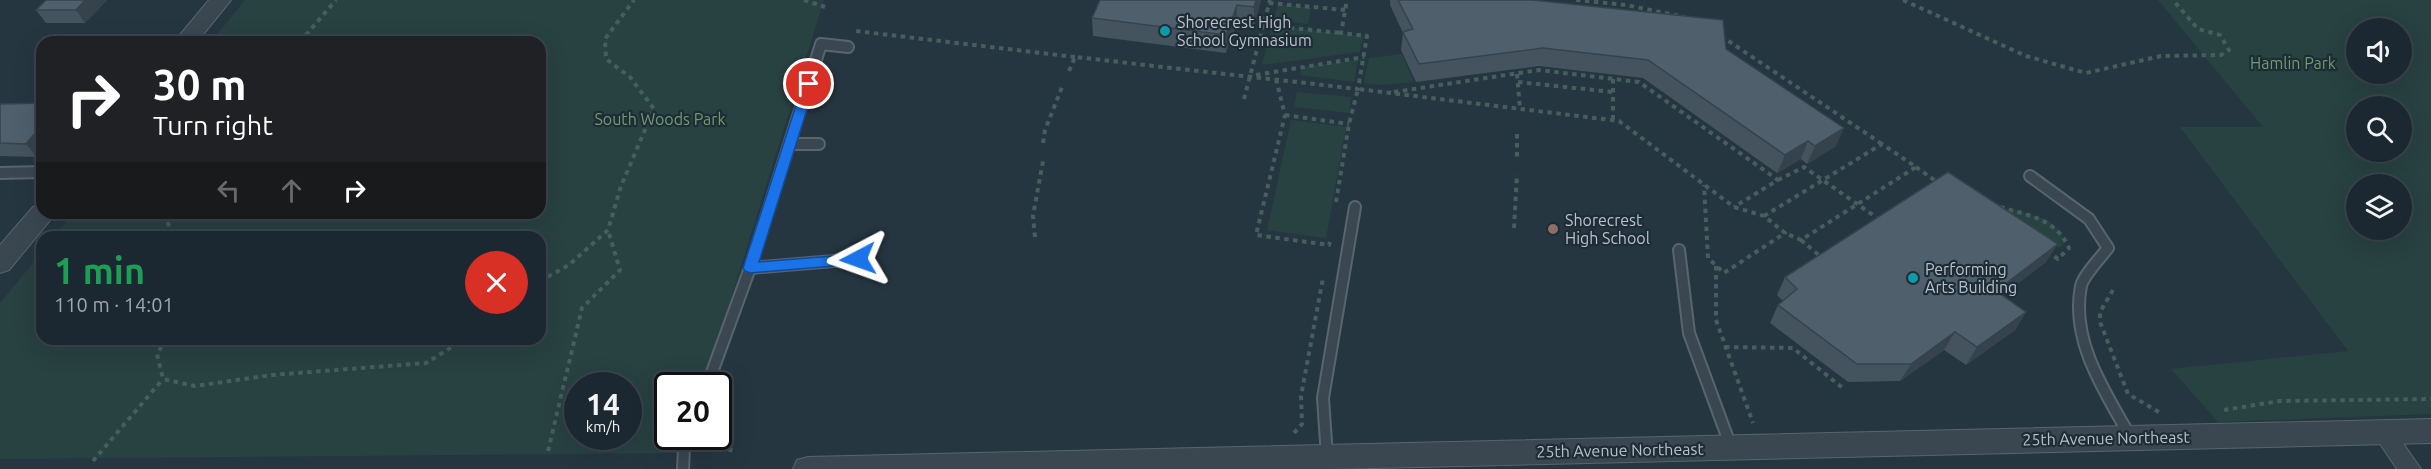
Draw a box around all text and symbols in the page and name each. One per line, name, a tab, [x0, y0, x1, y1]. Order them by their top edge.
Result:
place label: Shorecrest High School Gymnasium	[1177, 13, 1312, 49]
map controls	[2346, 18, 2412, 240]
button: sound	[2346, 18, 2412, 84]
marker: Shorecrest High School Gymnasium	[1158, 24, 1172, 38]
park label: Hamlin Park	[2250, 54, 2336, 72]
pin	[783, 58, 834, 109]
icon: right	[54, 60, 132, 138]
text: 30 m	[153, 61, 247, 108]
icon: arrive	[792, 67, 825, 100]
button: search	[2346, 96, 2412, 162]
text: Turn right	[153, 110, 273, 140]
park label: South Woods Park	[594, 110, 726, 128]
icon: left	[212, 174, 245, 207]
icon: ahead	[275, 174, 308, 207]
icon: right	[338, 174, 371, 207]
button: layers	[2346, 174, 2412, 240]
place label: Shorecrest High School	[1565, 211, 1650, 247]
marker: Shorecrest High School	[1546, 222, 1560, 236]
position arrow	[826, 227, 890, 291]
text: 1 min	[54, 250, 145, 291]
button: close	[465, 251, 528, 314]
place label: Performing Arts Building	[1925, 260, 2017, 296]
marker: Performing Arts Building	[1906, 271, 1920, 285]
text: 110 m · 14:01	[54, 293, 174, 316]
speed limit sign: 20	[654, 372, 732, 450]
text: 14	[586, 387, 620, 421]
text: km/h	[586, 418, 620, 435]
street label: 25th Avenue Northeast	[2022, 428, 2190, 448]
street label: 25th Avenue Northeast	[1536, 440, 1704, 460]

